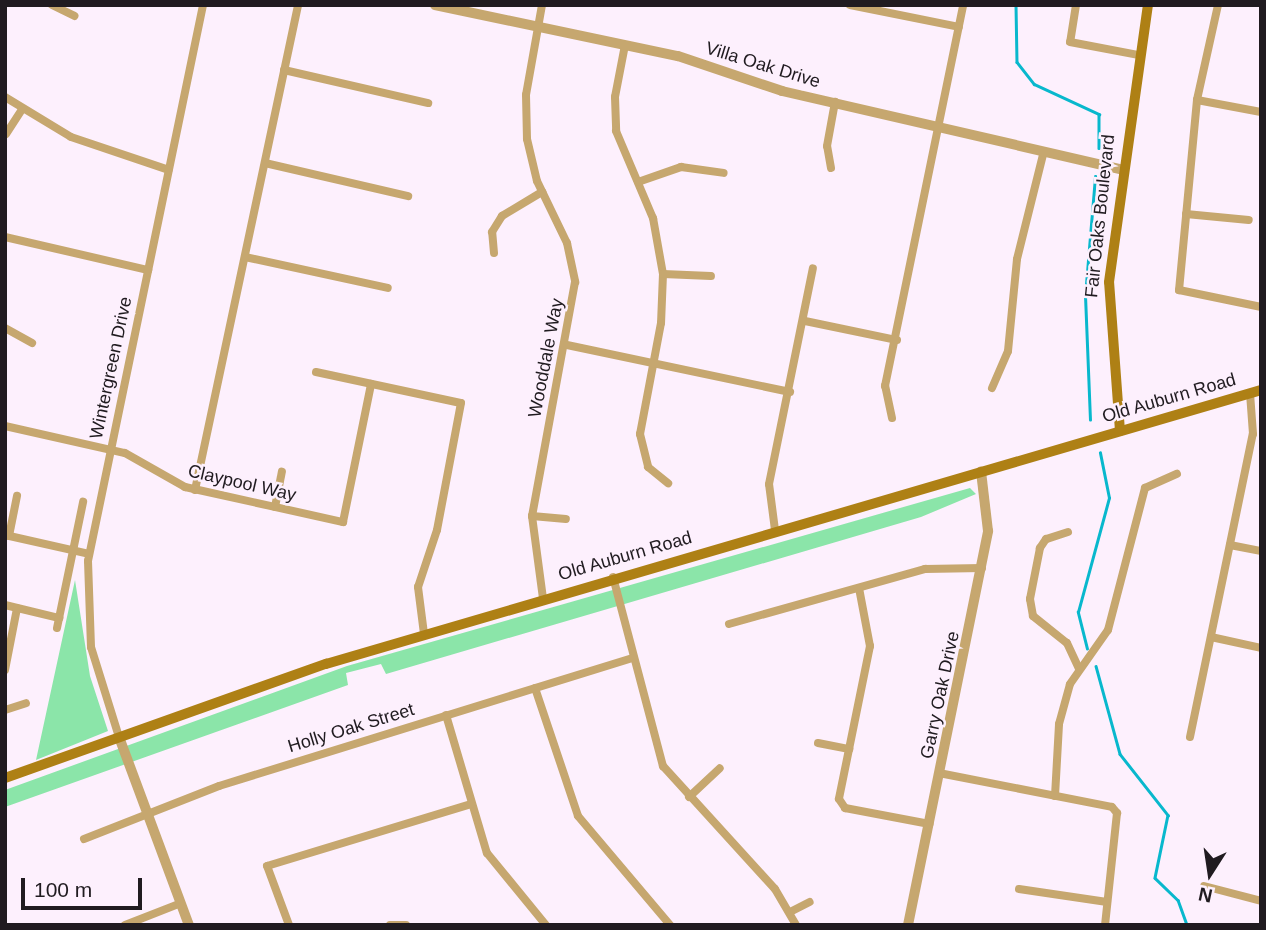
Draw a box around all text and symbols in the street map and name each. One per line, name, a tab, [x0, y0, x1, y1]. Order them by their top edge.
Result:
street label: Villa Oak Drive	[703, 37, 823, 93]
street label: Fair Oaks Boulevard	[1081, 133, 1119, 299]
street label: Wintergreen Drive	[85, 295, 137, 441]
street label: Wooddale Way	[524, 297, 568, 419]
street label: Old Auburn Road	[1099, 368, 1239, 428]
street label: Claypool Way	[186, 460, 298, 506]
street label: Old Auburn Road	[555, 526, 695, 586]
street label: Garry Oak Drive	[916, 629, 964, 761]
street label: Holly Oak Street	[285, 699, 417, 757]
north arrow	[1175, 839, 1245, 909]
scale bar	[24, 864, 145, 908]
text: 100 m	[34, 878, 92, 901]
text: N	[1197, 883, 1214, 907]

